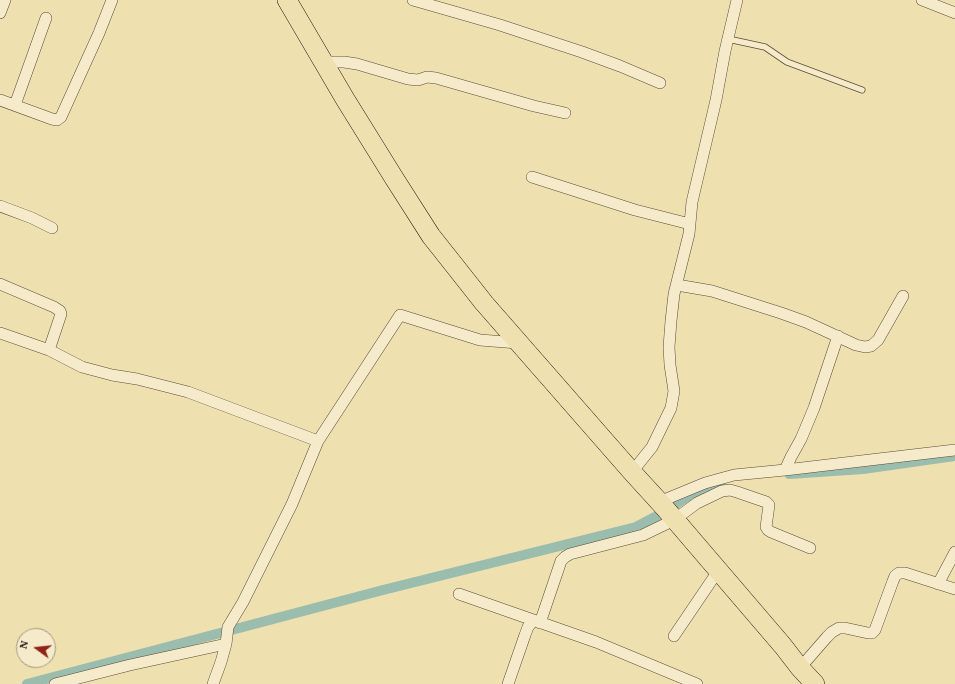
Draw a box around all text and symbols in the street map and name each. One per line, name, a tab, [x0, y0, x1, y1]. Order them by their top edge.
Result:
north arrow	[16, 628, 56, 668]
text: N	[17, 639, 33, 651]

